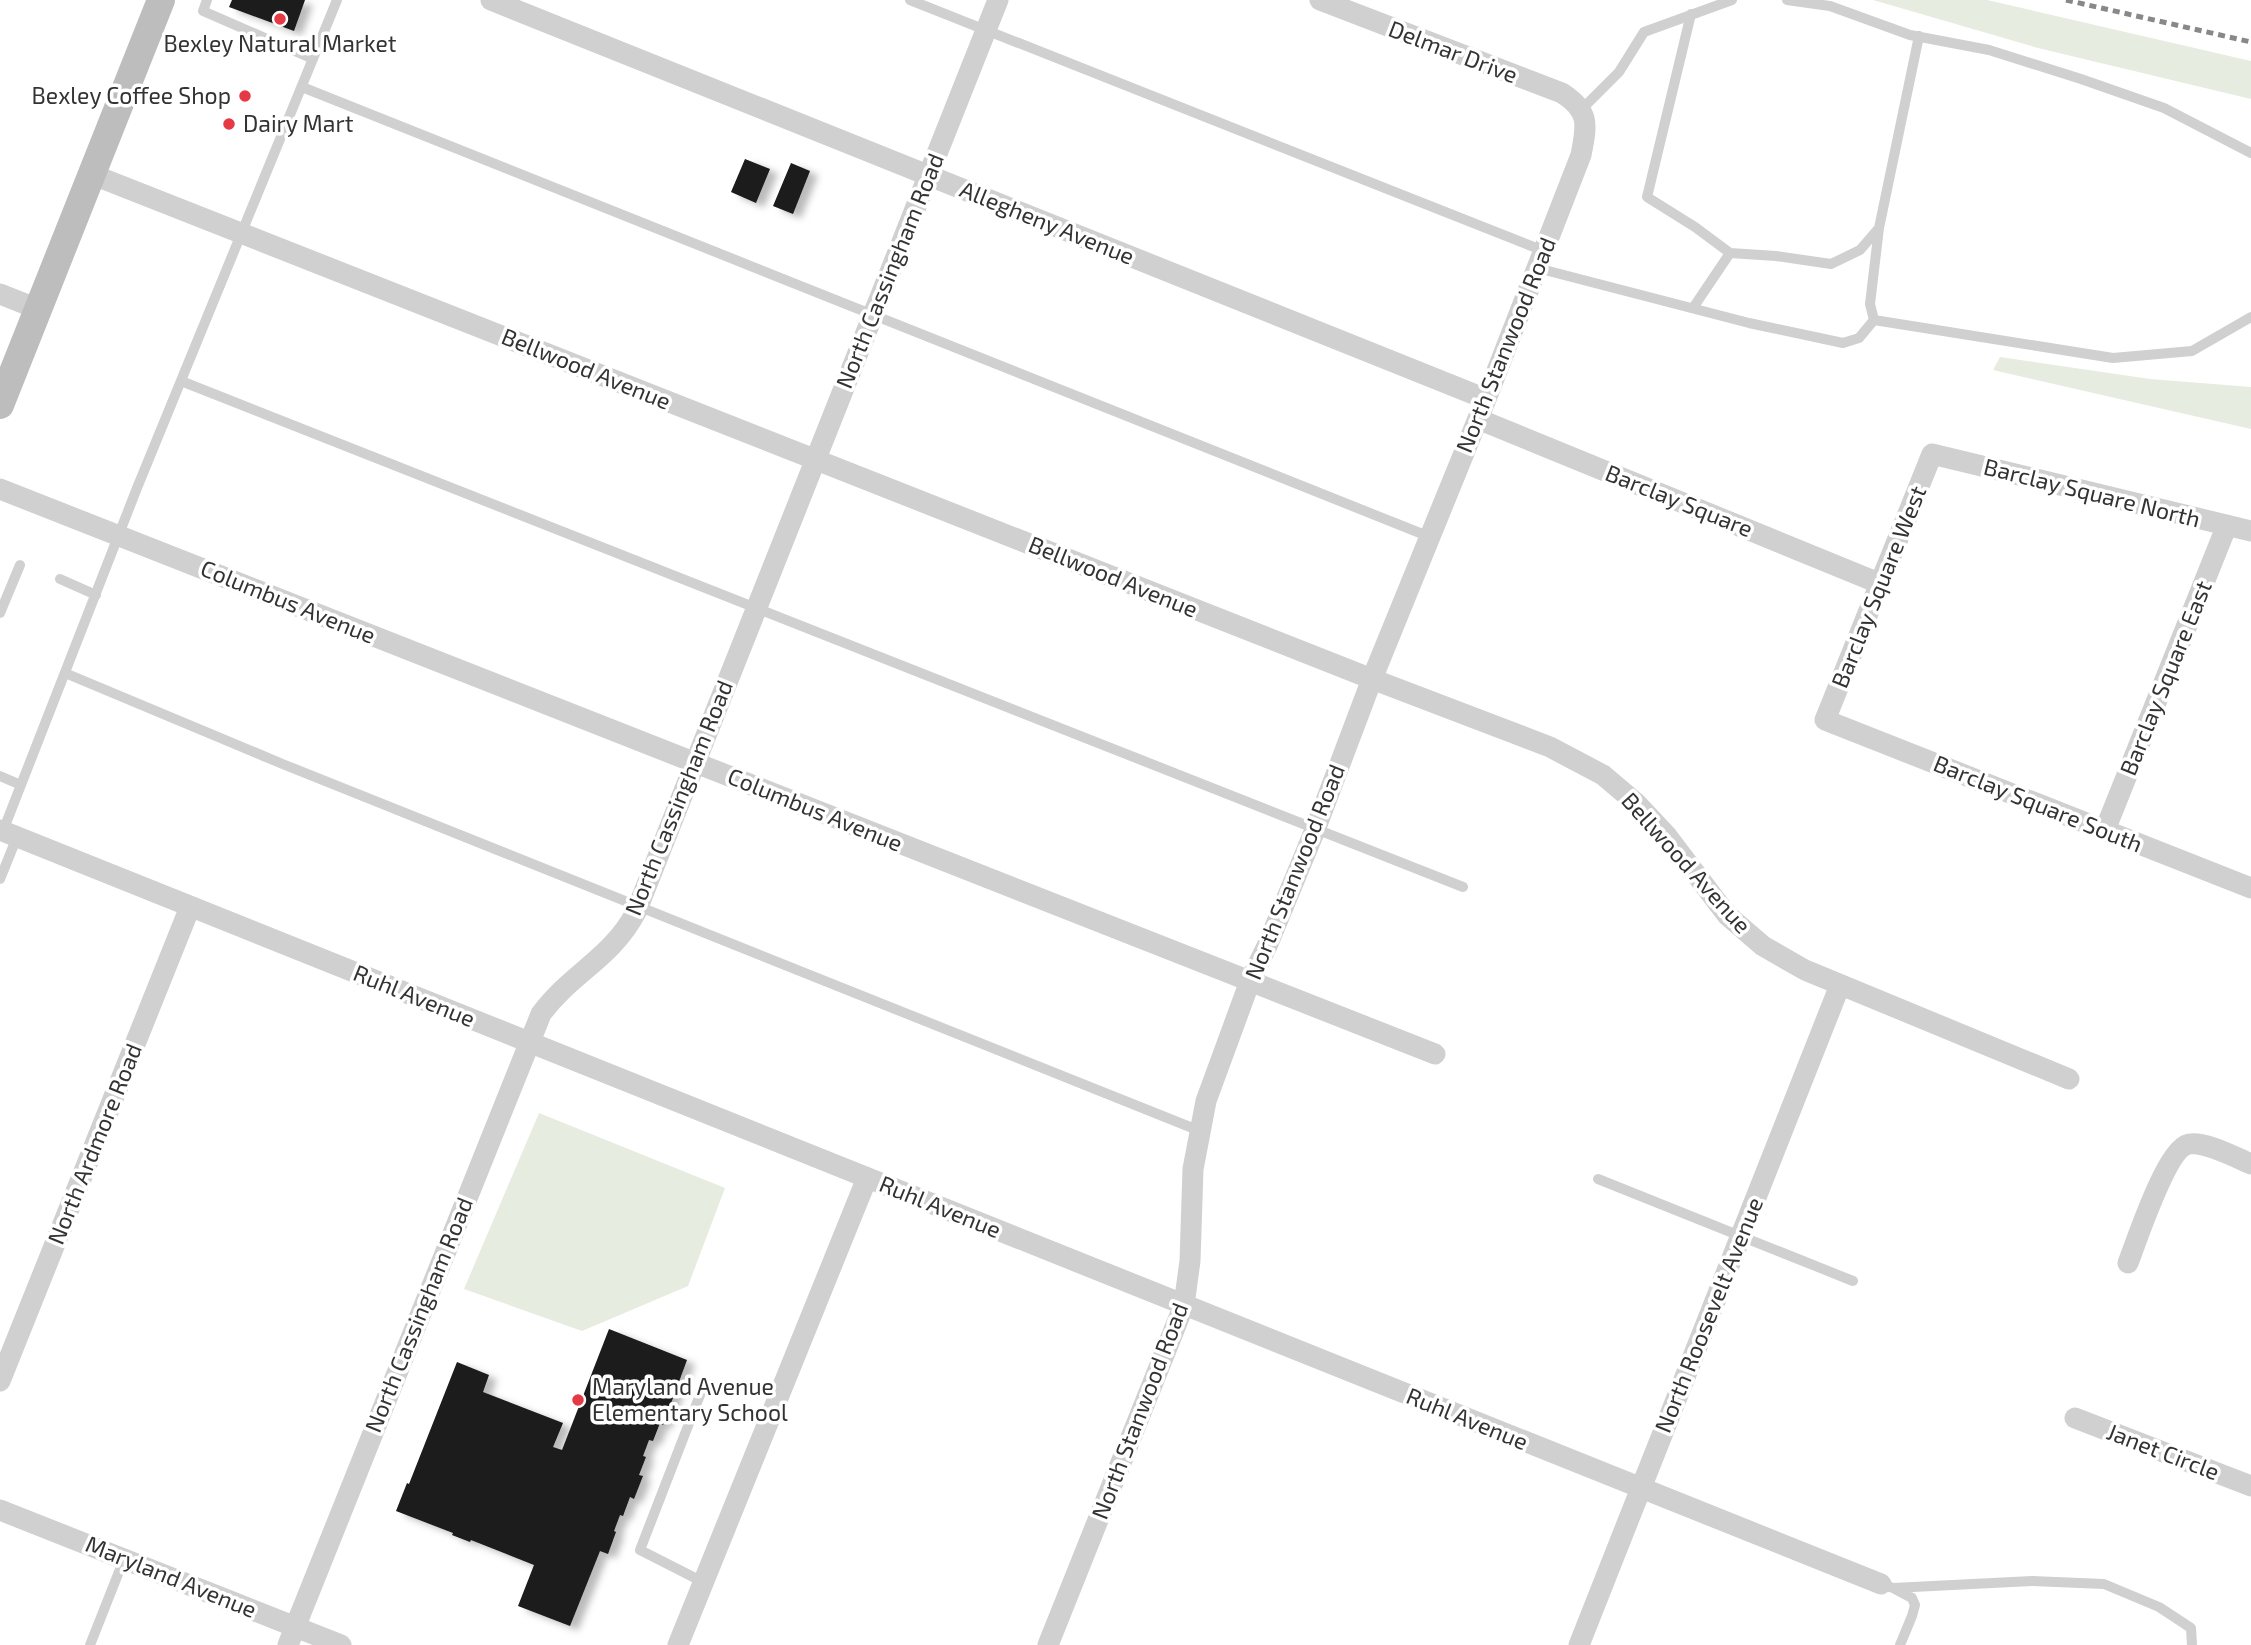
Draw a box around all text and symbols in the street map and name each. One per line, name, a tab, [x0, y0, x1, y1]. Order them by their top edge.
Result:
marker: Bexley Natural Market	[272, 11, 288, 27]
street label: Delmar Drive	[1385, 14, 1522, 88]
place label: Bexley Natural Market	[163, 29, 397, 57]
place label: Bexley Coffee Shop	[32, 81, 231, 109]
marker: Bexley Coffee Shop	[237, 88, 253, 104]
place label: Dairy Mart	[243, 109, 354, 137]
marker: Dairy Mart	[221, 116, 237, 132]
street label: North Cassingham Road	[829, 149, 949, 392]
street label: Allegheny Avenue	[956, 174, 1139, 270]
street label: North Stanwood Road	[1449, 233, 1561, 456]
street label: Bellwood Avenue	[498, 321, 675, 415]
street label: Barclay Square North	[1981, 452, 2203, 532]
street label: Barclay Square	[1602, 458, 1757, 542]
street label: Barclay Square West	[1825, 481, 1931, 692]
street label: Bellwood Avenue	[1025, 529, 1202, 623]
street label: Columbus Avenue	[197, 553, 380, 649]
street label: Barclay Square East	[2113, 576, 2217, 779]
street label: North Cassingham Road	[618, 676, 738, 919]
street label: Barclay Square South	[1930, 748, 2147, 858]
street label: North Stanwood Road	[1238, 760, 1350, 983]
street label: Columbus Avenue	[724, 761, 907, 857]
street label: Bellwood Avenue	[1616, 786, 1757, 939]
street label: Ruhl Avenue	[350, 958, 479, 1032]
street label: North Ardmore Road	[41, 1039, 147, 1248]
street label: Ruhl Avenue	[876, 1169, 1005, 1243]
street label: North Cassingham Road	[358, 1193, 478, 1436]
street label: North Roosevelt Avenue	[1648, 1193, 1768, 1436]
street label: North Stanwood Road	[1085, 1298, 1193, 1523]
place label: Maryland Avenue Elementary School	[592, 1372, 788, 1426]
street label: Ruhl Avenue	[1403, 1381, 1532, 1455]
marker: Maryland Avenue Elementary School	[570, 1392, 586, 1408]
street label: Janet Circle	[2103, 1417, 2224, 1485]
street label: Maryland Avenue	[82, 1529, 261, 1623]

